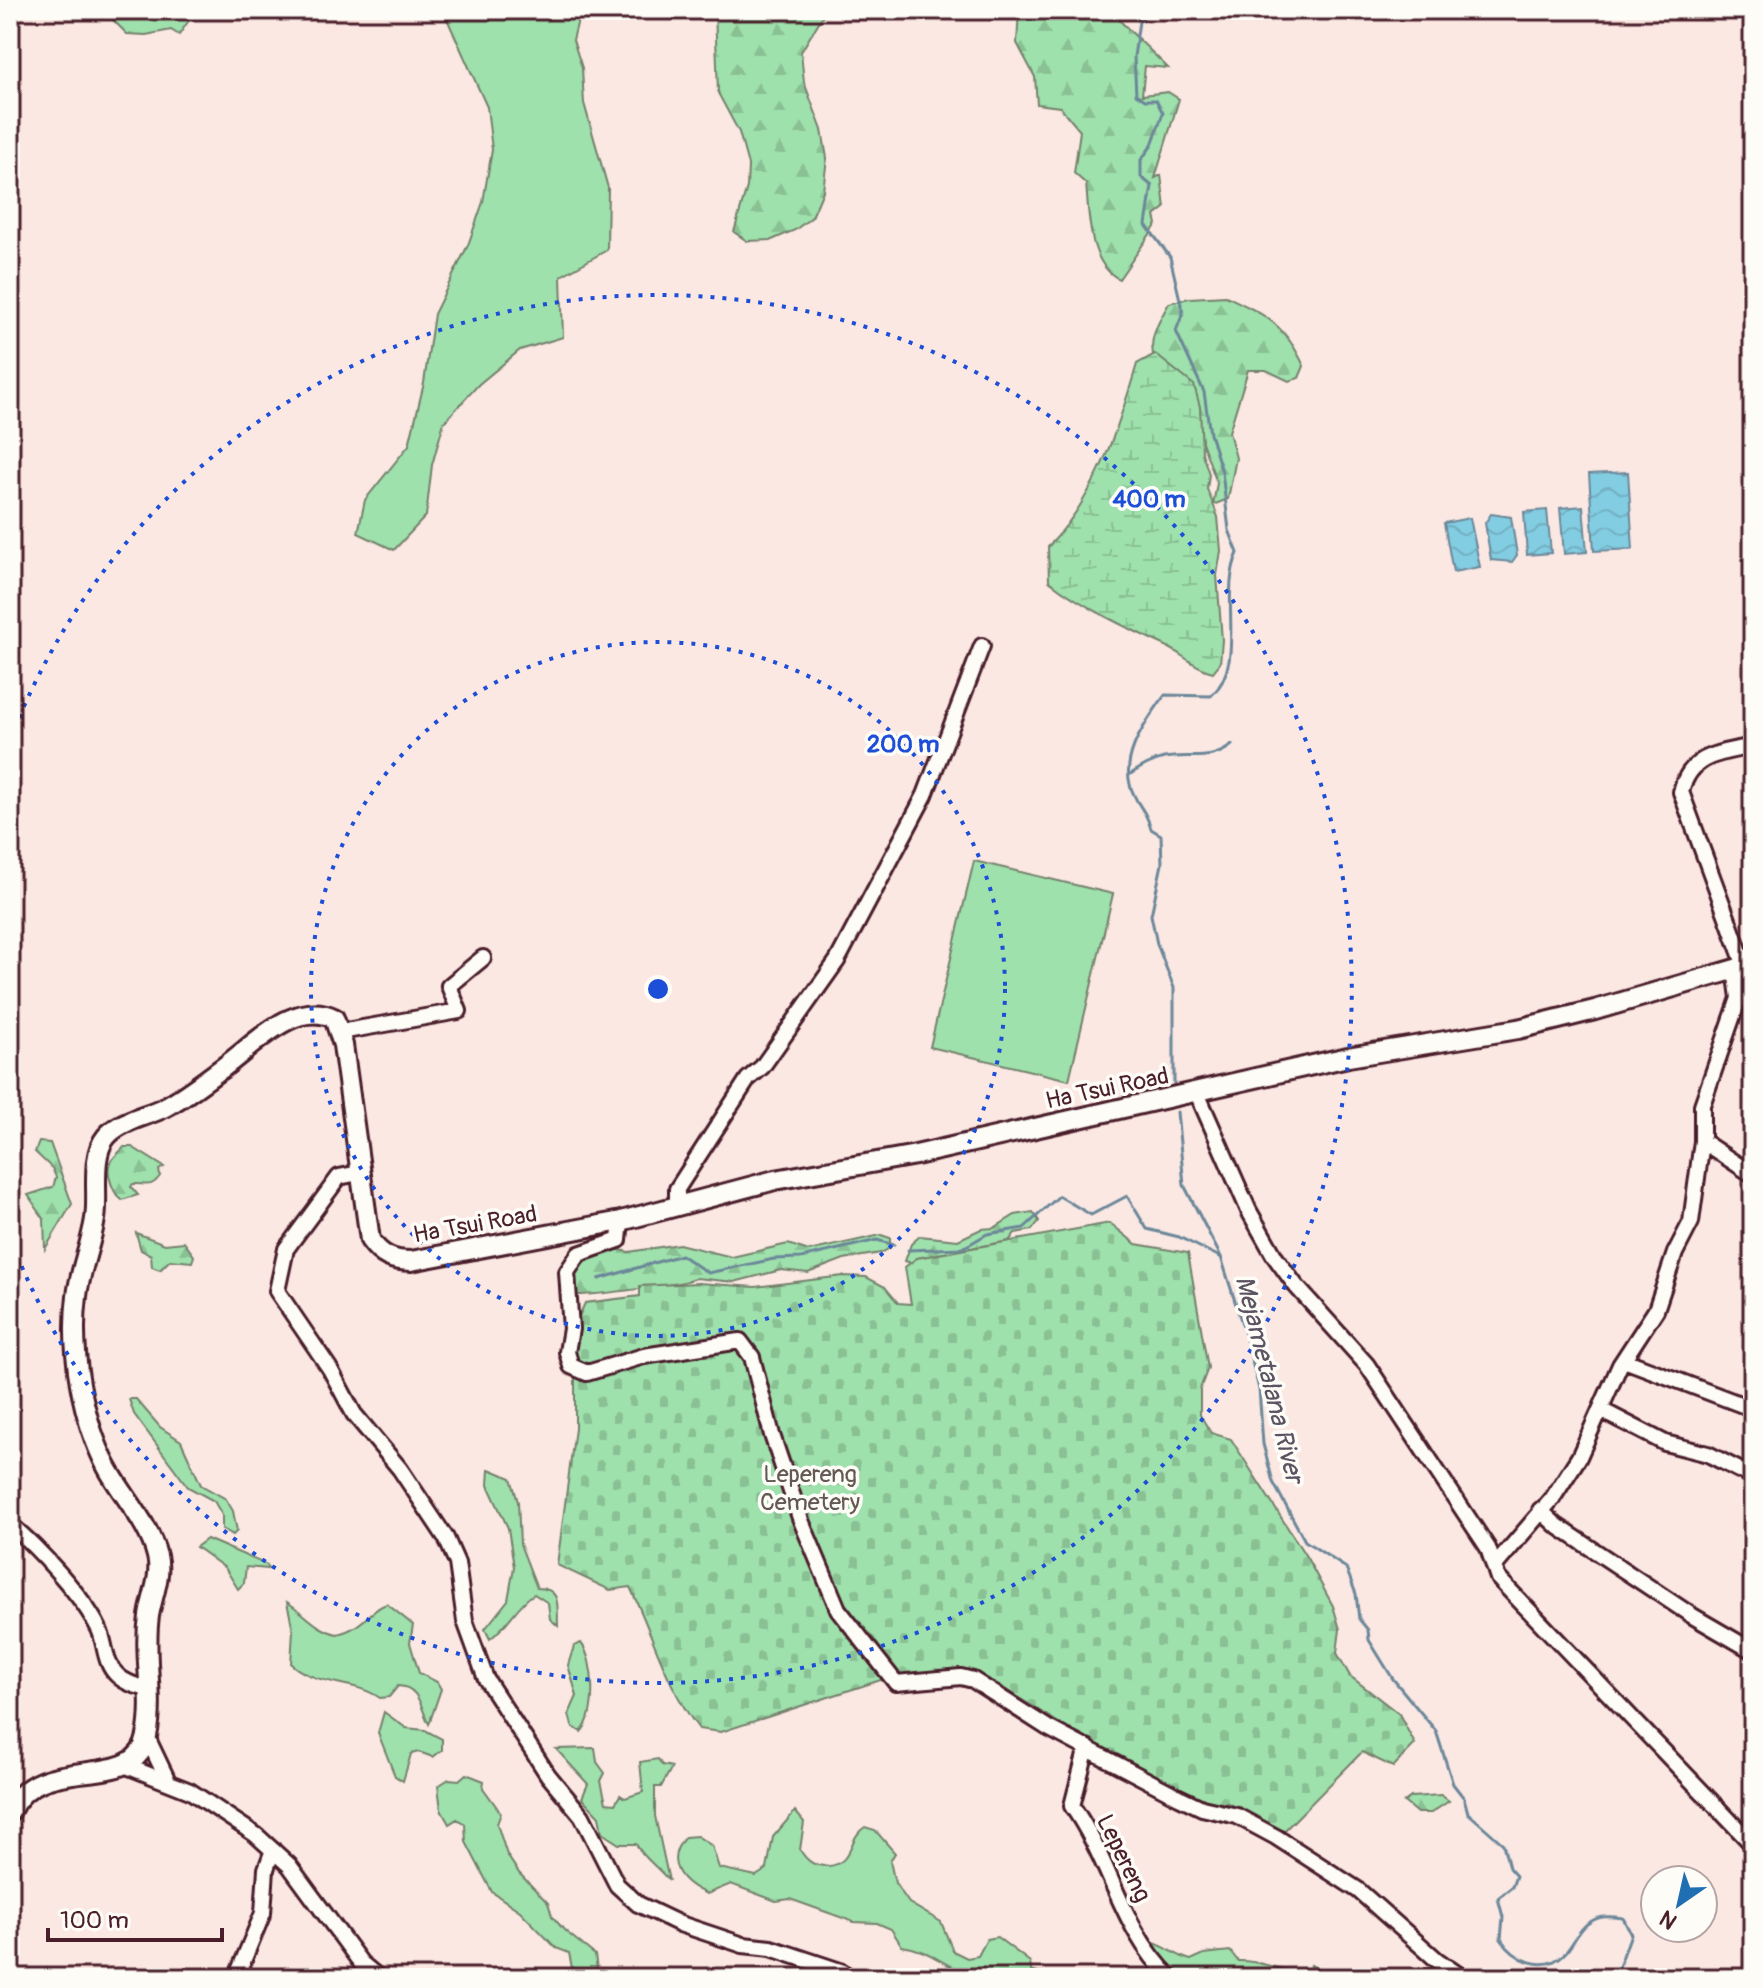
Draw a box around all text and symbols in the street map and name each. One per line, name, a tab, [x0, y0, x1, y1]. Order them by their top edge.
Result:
text: 400 m	[1112, 485, 1186, 514]
text: 200 m	[867, 730, 939, 759]
centre of rings	[644, 975, 672, 1003]
street label: Ha Tsui Road	[1043, 1061, 1171, 1116]
street label: Ha Tsui Road	[411, 1199, 539, 1250]
water label: Mejametalana River	[1228, 1272, 1311, 1490]
park label: Lepereng Cemetery	[760, 1460, 860, 1517]
street label: Lepereng	[1090, 1810, 1157, 1907]
north arrow	[1639, 1864, 1719, 1944]
scale bar	[48, 1892, 222, 1942]
text: N	[1654, 1904, 1682, 1936]
text: 100 m	[60, 1906, 129, 1935]

